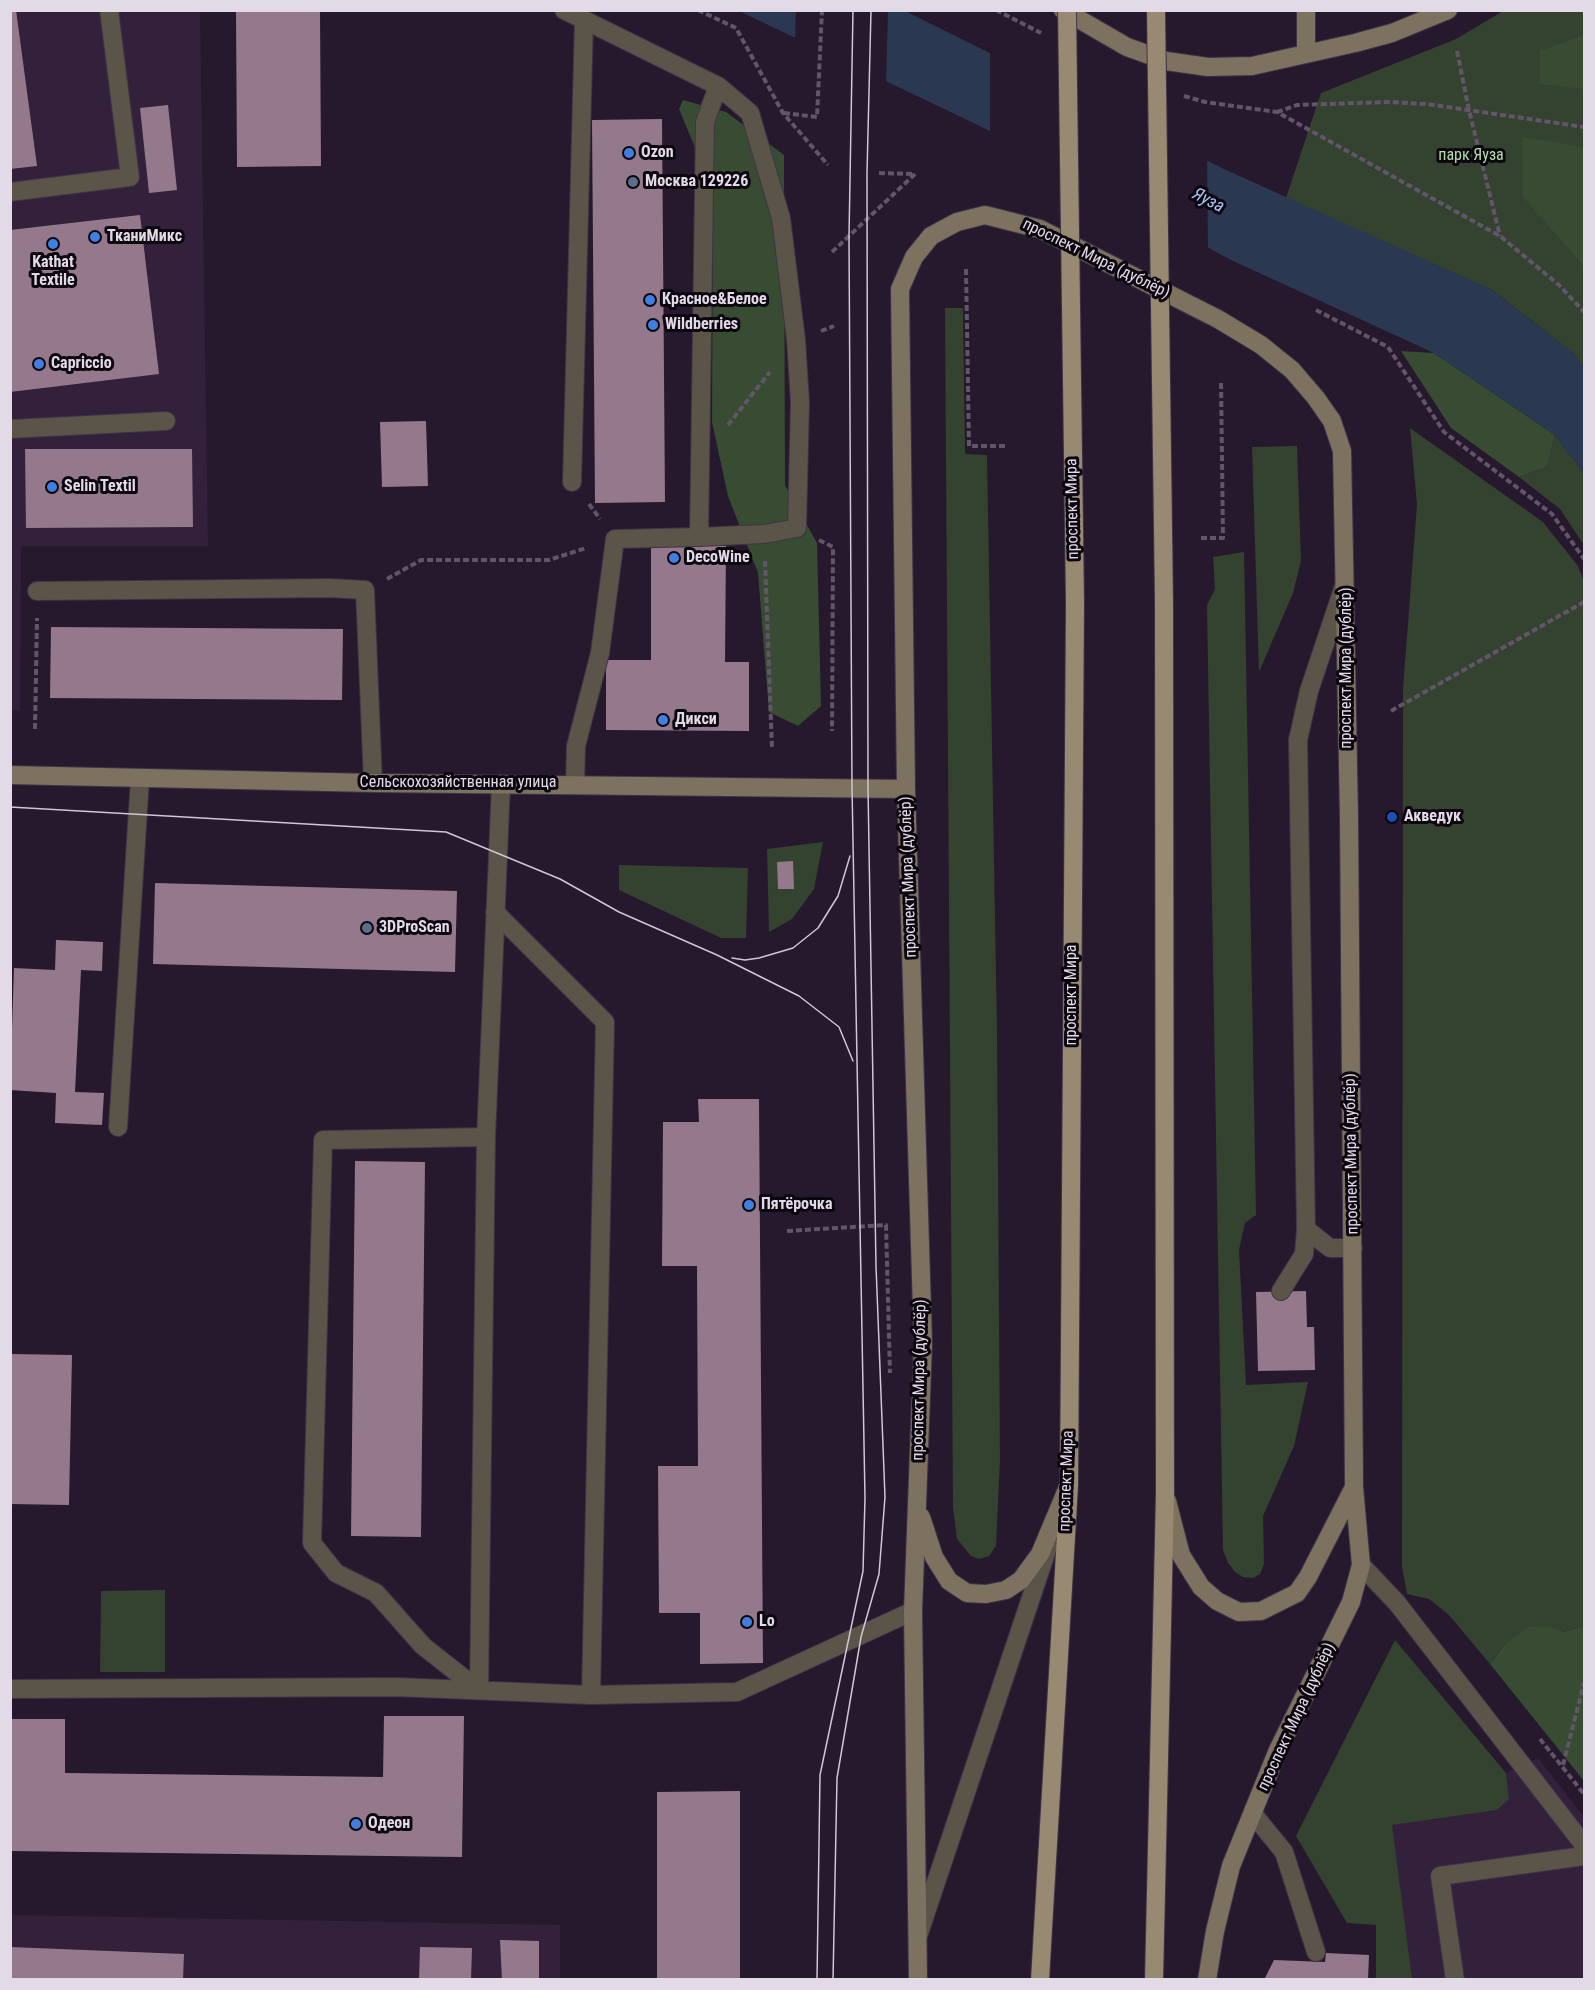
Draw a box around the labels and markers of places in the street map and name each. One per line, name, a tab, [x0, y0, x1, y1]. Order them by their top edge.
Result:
place label: Ozon	[641, 143, 674, 163]
marker: Ozon	[622, 146, 636, 160]
place label: Москва 129226	[645, 172, 748, 192]
marker: Москва 129226	[626, 175, 640, 189]
place label: ТканиМикс	[107, 227, 182, 247]
marker: ТканиМикс	[88, 230, 102, 244]
marker: Kathat Textile	[46, 237, 60, 251]
place label: Kathat Textile	[31, 253, 75, 291]
place label: Красное&Белое	[662, 290, 767, 310]
marker: Красное&Белое	[643, 293, 657, 307]
place label: Wildberries	[665, 315, 738, 335]
marker: Wildberries	[646, 318, 660, 332]
place label: Capriccio	[51, 354, 112, 374]
marker: Capriccio	[32, 357, 46, 371]
place label: Selin Textil	[64, 477, 136, 497]
marker: Selin Textil	[45, 480, 59, 494]
place label: DecoWine	[686, 548, 750, 568]
marker: DecoWine	[667, 551, 681, 565]
place label: Дикси	[675, 710, 717, 730]
marker: Дикси	[656, 713, 670, 727]
place label: Акведук	[1404, 807, 1461, 827]
marker: Акведук	[1385, 810, 1399, 824]
place label: 3DProScan	[379, 918, 450, 938]
marker: 3DProScan	[360, 921, 374, 935]
place label: Пятёрочка	[761, 1195, 832, 1215]
marker: Пятёрочка	[742, 1198, 756, 1212]
place label: Lo	[759, 1612, 775, 1632]
marker: Lo	[740, 1615, 754, 1629]
place label: Одеон	[368, 1814, 410, 1834]
marker: Одеон	[349, 1817, 363, 1831]

